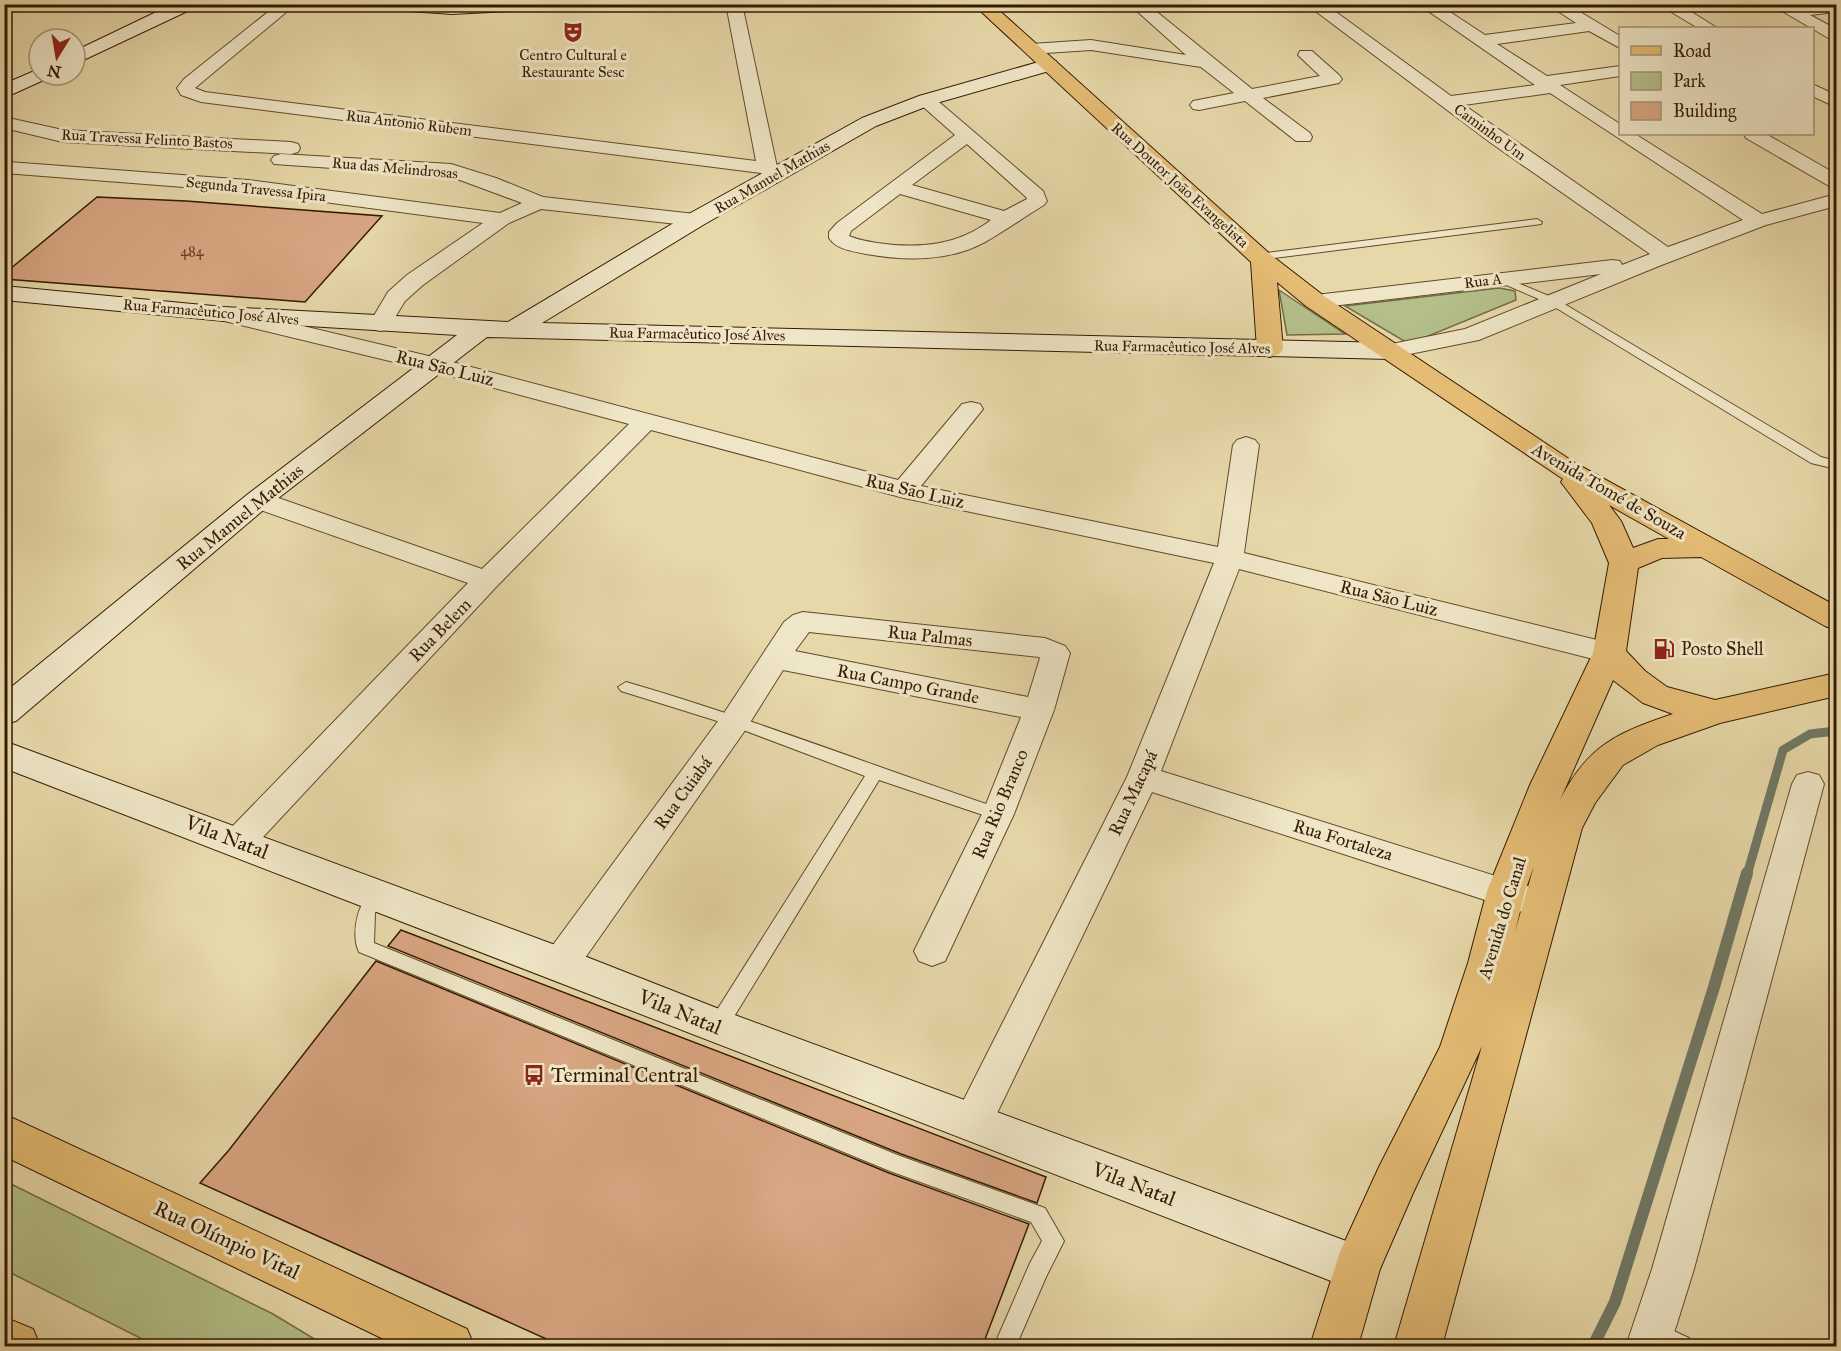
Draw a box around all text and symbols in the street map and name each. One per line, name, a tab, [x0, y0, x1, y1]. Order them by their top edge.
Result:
theatre icon: Centro Cultural e Restaurante Sesc	[561, 20, 585, 44]
north arrow	[27, 27, 87, 87]
legend	[1619, 27, 1814, 135]
text: Road	[1673, 40, 1711, 62]
place label: Centro Cultural e Restaurante Sesc	[519, 46, 627, 81]
text: N	[45, 61, 63, 82]
text: Park	[1673, 70, 1706, 92]
street label: Caminho Um	[1450, 100, 1530, 164]
text: Building	[1673, 100, 1737, 123]
street label: Rua Antonio Rubem	[345, 106, 473, 140]
street label: Rua Doutor João Evangelista	[1107, 119, 1253, 253]
street label: Rua Travessa Felinto Bastos	[61, 126, 233, 152]
street label: Rua Manuel Mathias	[711, 137, 833, 217]
street label: Rua das Melindrosas	[331, 154, 459, 182]
street label: Segunda Travessa Ipira	[185, 173, 327, 205]
house number: 484	[180, 243, 205, 260]
street label: Rua A	[1463, 270, 1503, 292]
street label: Rua Farmacêutico José Alves	[122, 295, 300, 330]
street label: Rua Farmacêutico José Alves	[609, 323, 785, 346]
street label: Rua Farmacêutico José Alves	[1094, 336, 1270, 359]
street label: Rua São Luiz	[393, 345, 497, 391]
street label: Avenida Tomé de Souza	[1527, 437, 1690, 544]
street label: Rua Manuel Mathias	[172, 459, 308, 575]
street label: Rua São Luiz	[863, 469, 967, 513]
street label: Rua São Luiz	[1337, 575, 1441, 621]
street label: Rua Belem	[404, 593, 476, 667]
street label: Rua Palmas	[886, 621, 974, 651]
fuel station icon: Posto Shell	[1652, 637, 1676, 661]
place label: Posto Shell	[1681, 638, 1764, 660]
street label: Rua Campo Grande	[835, 659, 981, 709]
street label: Rua Rio Branco	[967, 746, 1033, 862]
street label: Rua Macapá	[1104, 747, 1162, 839]
street label: Rua Cuiabá	[649, 752, 717, 834]
street label: Vila Natal	[181, 809, 273, 865]
street label: Rua Fortaleza	[1291, 814, 1396, 866]
street label: Avenida do Canal	[1473, 854, 1531, 983]
street label: Vila Natal	[634, 983, 726, 1041]
place label: Terminal Central	[551, 1062, 699, 1088]
bus stop icon: Terminal Central	[522, 1063, 546, 1087]
street label: Vila Natal	[1088, 1156, 1180, 1212]
street label: Rua Olímpio Vital	[150, 1195, 304, 1285]

